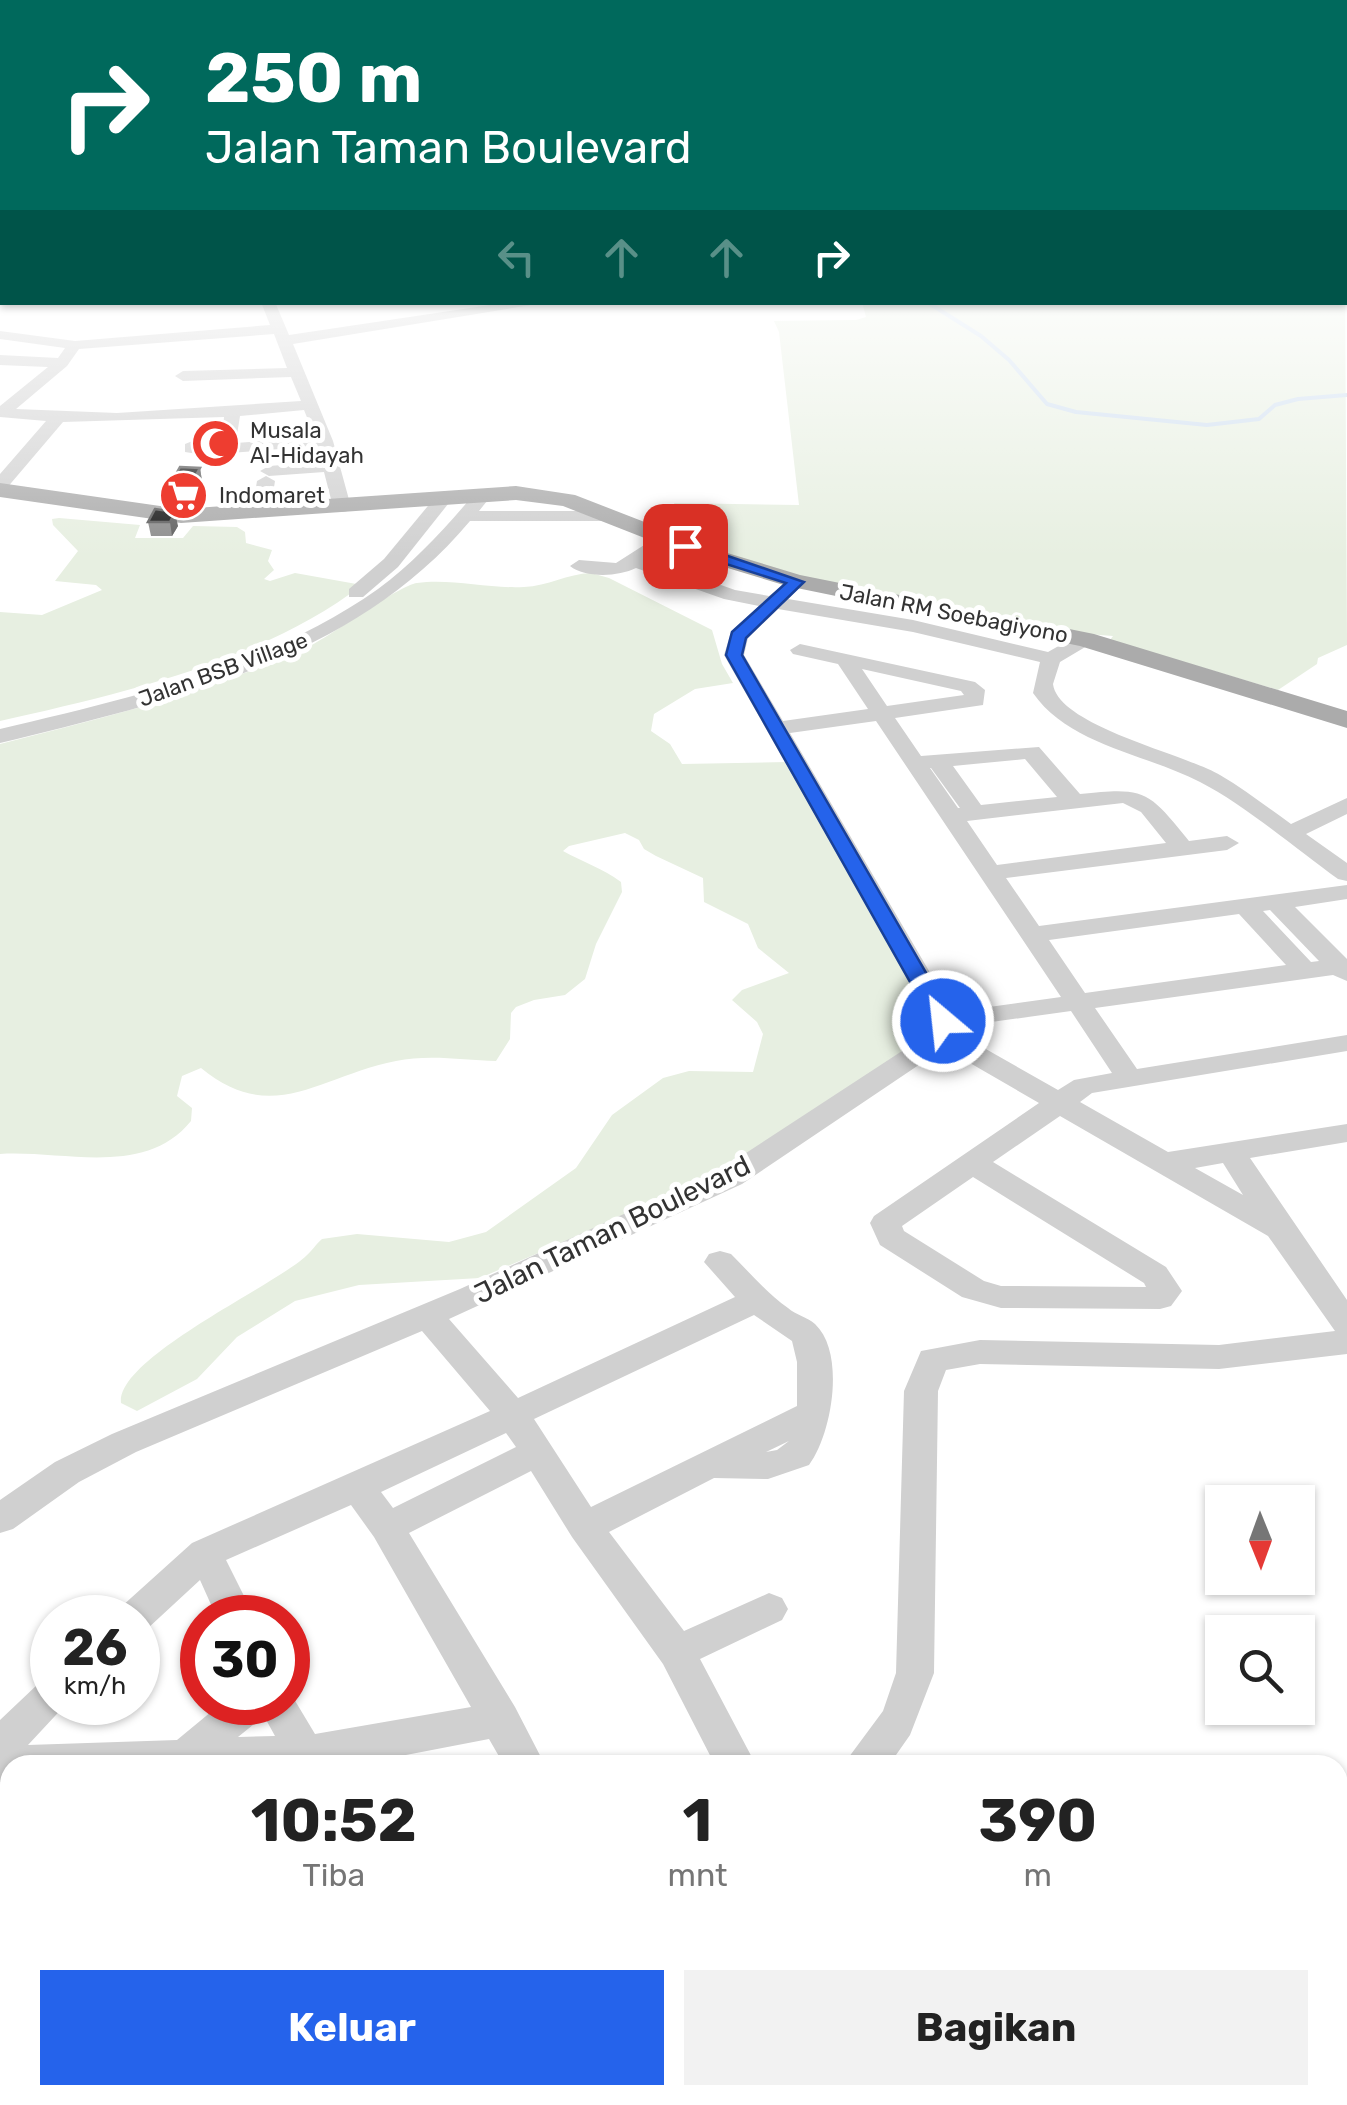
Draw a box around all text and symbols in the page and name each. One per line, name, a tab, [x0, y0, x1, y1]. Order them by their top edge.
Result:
text: 250 m	[205, 37, 422, 120]
icon: right	[40, 40, 170, 170]
text: Jalan Taman Boulevard	[205, 121, 692, 174]
icon: left	[489, 230, 544, 285]
icon: ahead	[594, 230, 649, 285]
icon: ahead	[699, 230, 754, 285]
icon: right	[804, 230, 859, 285]
mosque icon: Musala Al-Hidayah	[189, 417, 241, 469]
place label: Musala Al-Hidayah	[250, 417, 364, 469]
supermarket icon: Indomaret	[158, 469, 210, 521]
place label: Indomaret	[219, 482, 325, 509]
pin	[643, 504, 728, 589]
icon: arrive	[658, 519, 713, 574]
street label: Jalan RM Soebagiyono	[837, 578, 1070, 649]
street label: Jalan BSB Village	[135, 626, 311, 713]
position arrow	[891, 969, 995, 1073]
street label: Jalan Taman Boulevard	[469, 1148, 756, 1311]
north arrow	[1205, 1485, 1315, 1595]
map controls	[1205, 1485, 1315, 1725]
speed limit sign: 30	[180, 1595, 310, 1725]
button: search	[1205, 1615, 1315, 1725]
text: 26	[62, 1618, 128, 1678]
text: km/h	[64, 1671, 126, 1700]
text: 10:52	[251, 1785, 417, 1856]
text: 1	[683, 1785, 712, 1856]
text: 390	[978, 1785, 1097, 1856]
text: Tiba	[302, 1856, 365, 1894]
text: mnt	[667, 1856, 728, 1894]
text: m	[1024, 1856, 1052, 1894]
button: Keluar	[40, 1970, 664, 2085]
button: Bagikan	[684, 1970, 1308, 2085]

